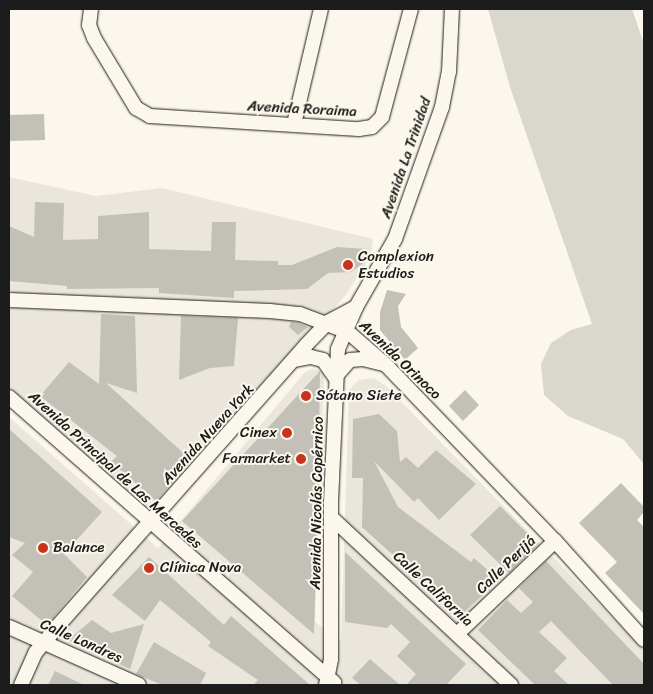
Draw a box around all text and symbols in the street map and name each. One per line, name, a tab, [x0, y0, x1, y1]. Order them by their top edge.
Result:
street label: Avenida La Trinidad	[377, 95, 435, 221]
street label: Avenida Roraima	[247, 97, 357, 121]
place label: Complexion Estudios	[358, 247, 434, 282]
marker: Complexion Estudios	[342, 259, 354, 271]
street label: Avenida Orinoco	[355, 316, 445, 404]
street label: Avenida Nueva York	[158, 380, 258, 488]
street label: Avenida Principal de Las Mercedes	[25, 387, 205, 553]
place label: Sótano Siete	[316, 387, 402, 405]
marker: Sótano Siete	[300, 390, 312, 402]
street label: Avenida Nicolás Copérnico	[306, 416, 328, 590]
place label: Cinex	[240, 424, 277, 442]
marker: Cinex	[281, 427, 293, 439]
place label: Farmarket	[222, 450, 291, 468]
marker: Farmarket	[295, 453, 307, 465]
street label: Calle Perijá	[472, 532, 540, 598]
place label: Balance	[53, 539, 105, 557]
marker: Balance	[37, 542, 49, 554]
street label: Calle California	[389, 548, 477, 630]
place label: Clínica Nova	[160, 559, 241, 577]
marker: Clínica Nova	[142, 561, 156, 575]
street label: Calle Londres	[37, 615, 125, 667]

